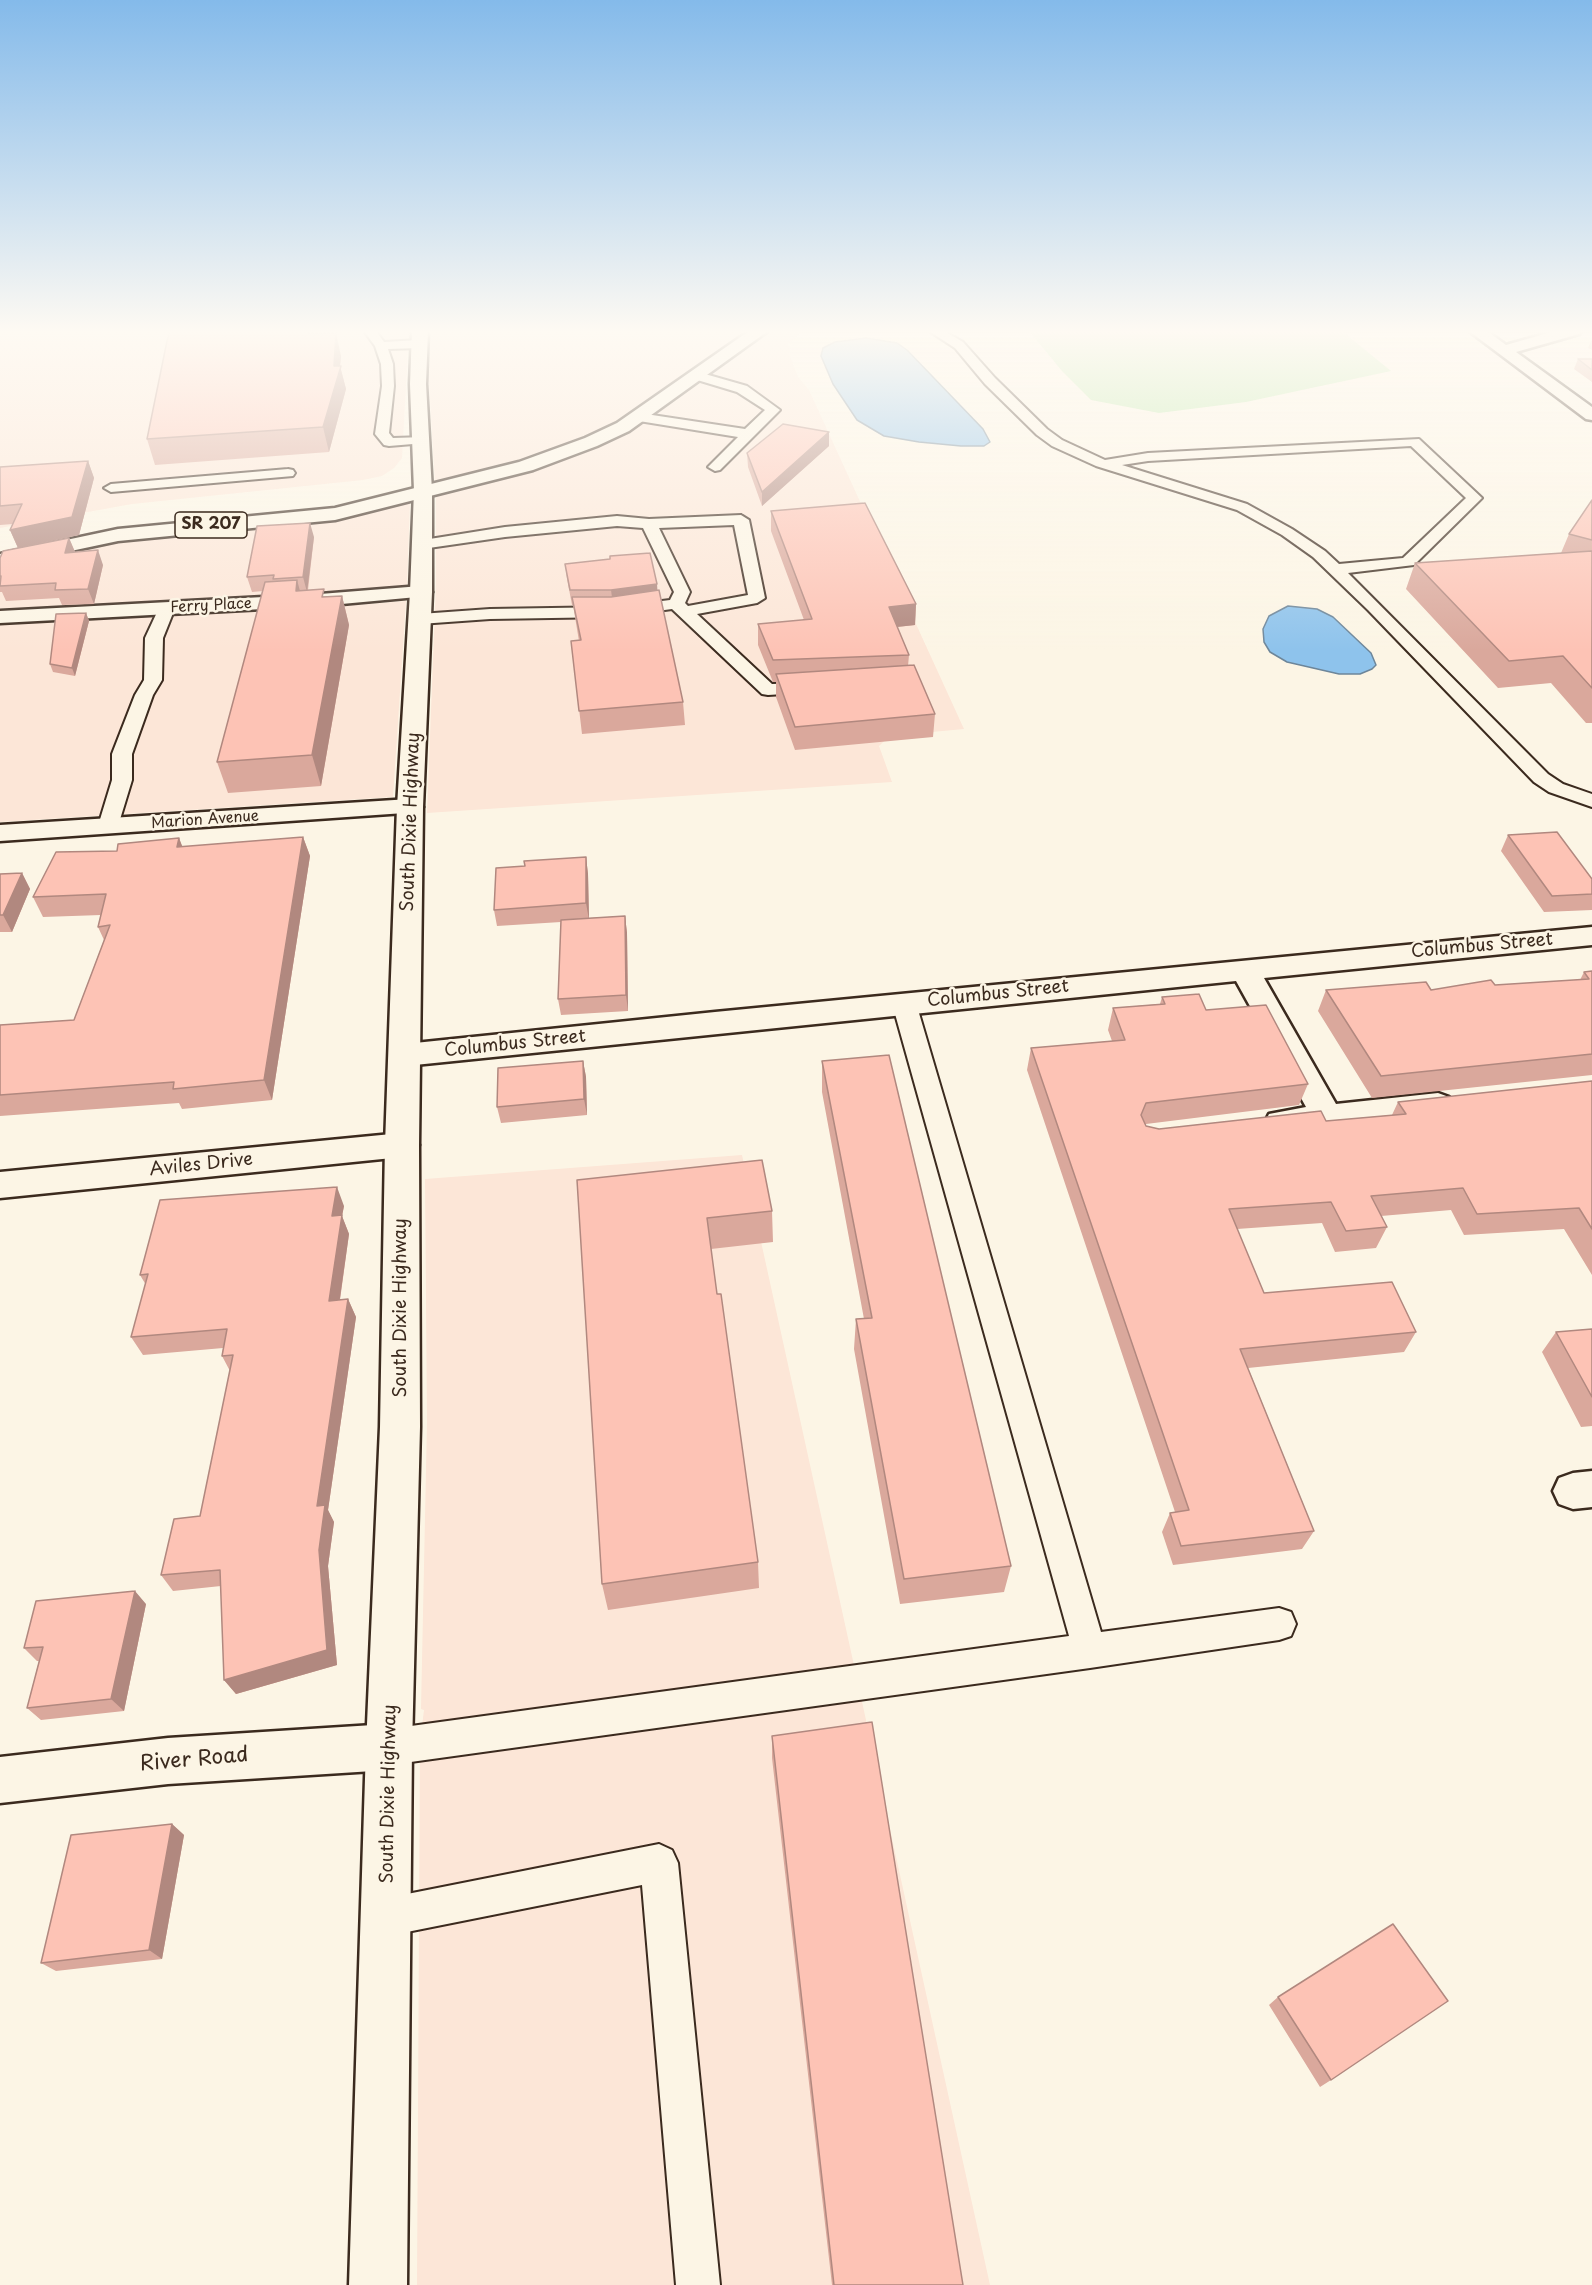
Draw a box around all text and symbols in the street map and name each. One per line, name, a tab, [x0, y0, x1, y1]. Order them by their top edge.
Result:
road number: SR 207	[175, 512, 247, 538]
street label: Ferry Place	[170, 595, 252, 617]
street label: South Dixie Highway	[397, 732, 425, 912]
street label: Marion Avenue	[151, 807, 259, 833]
street label: Columbus Street	[1410, 929, 1554, 963]
street label: Columbus Street	[926, 976, 1070, 1012]
street label: Columbus Street	[443, 1026, 587, 1062]
street label: Aviles Drive	[148, 1149, 254, 1181]
street label: South Dixie Highway	[390, 1218, 412, 1398]
street label: South Dixie Highway	[377, 1704, 401, 1884]
street label: River Road	[139, 1743, 249, 1777]

